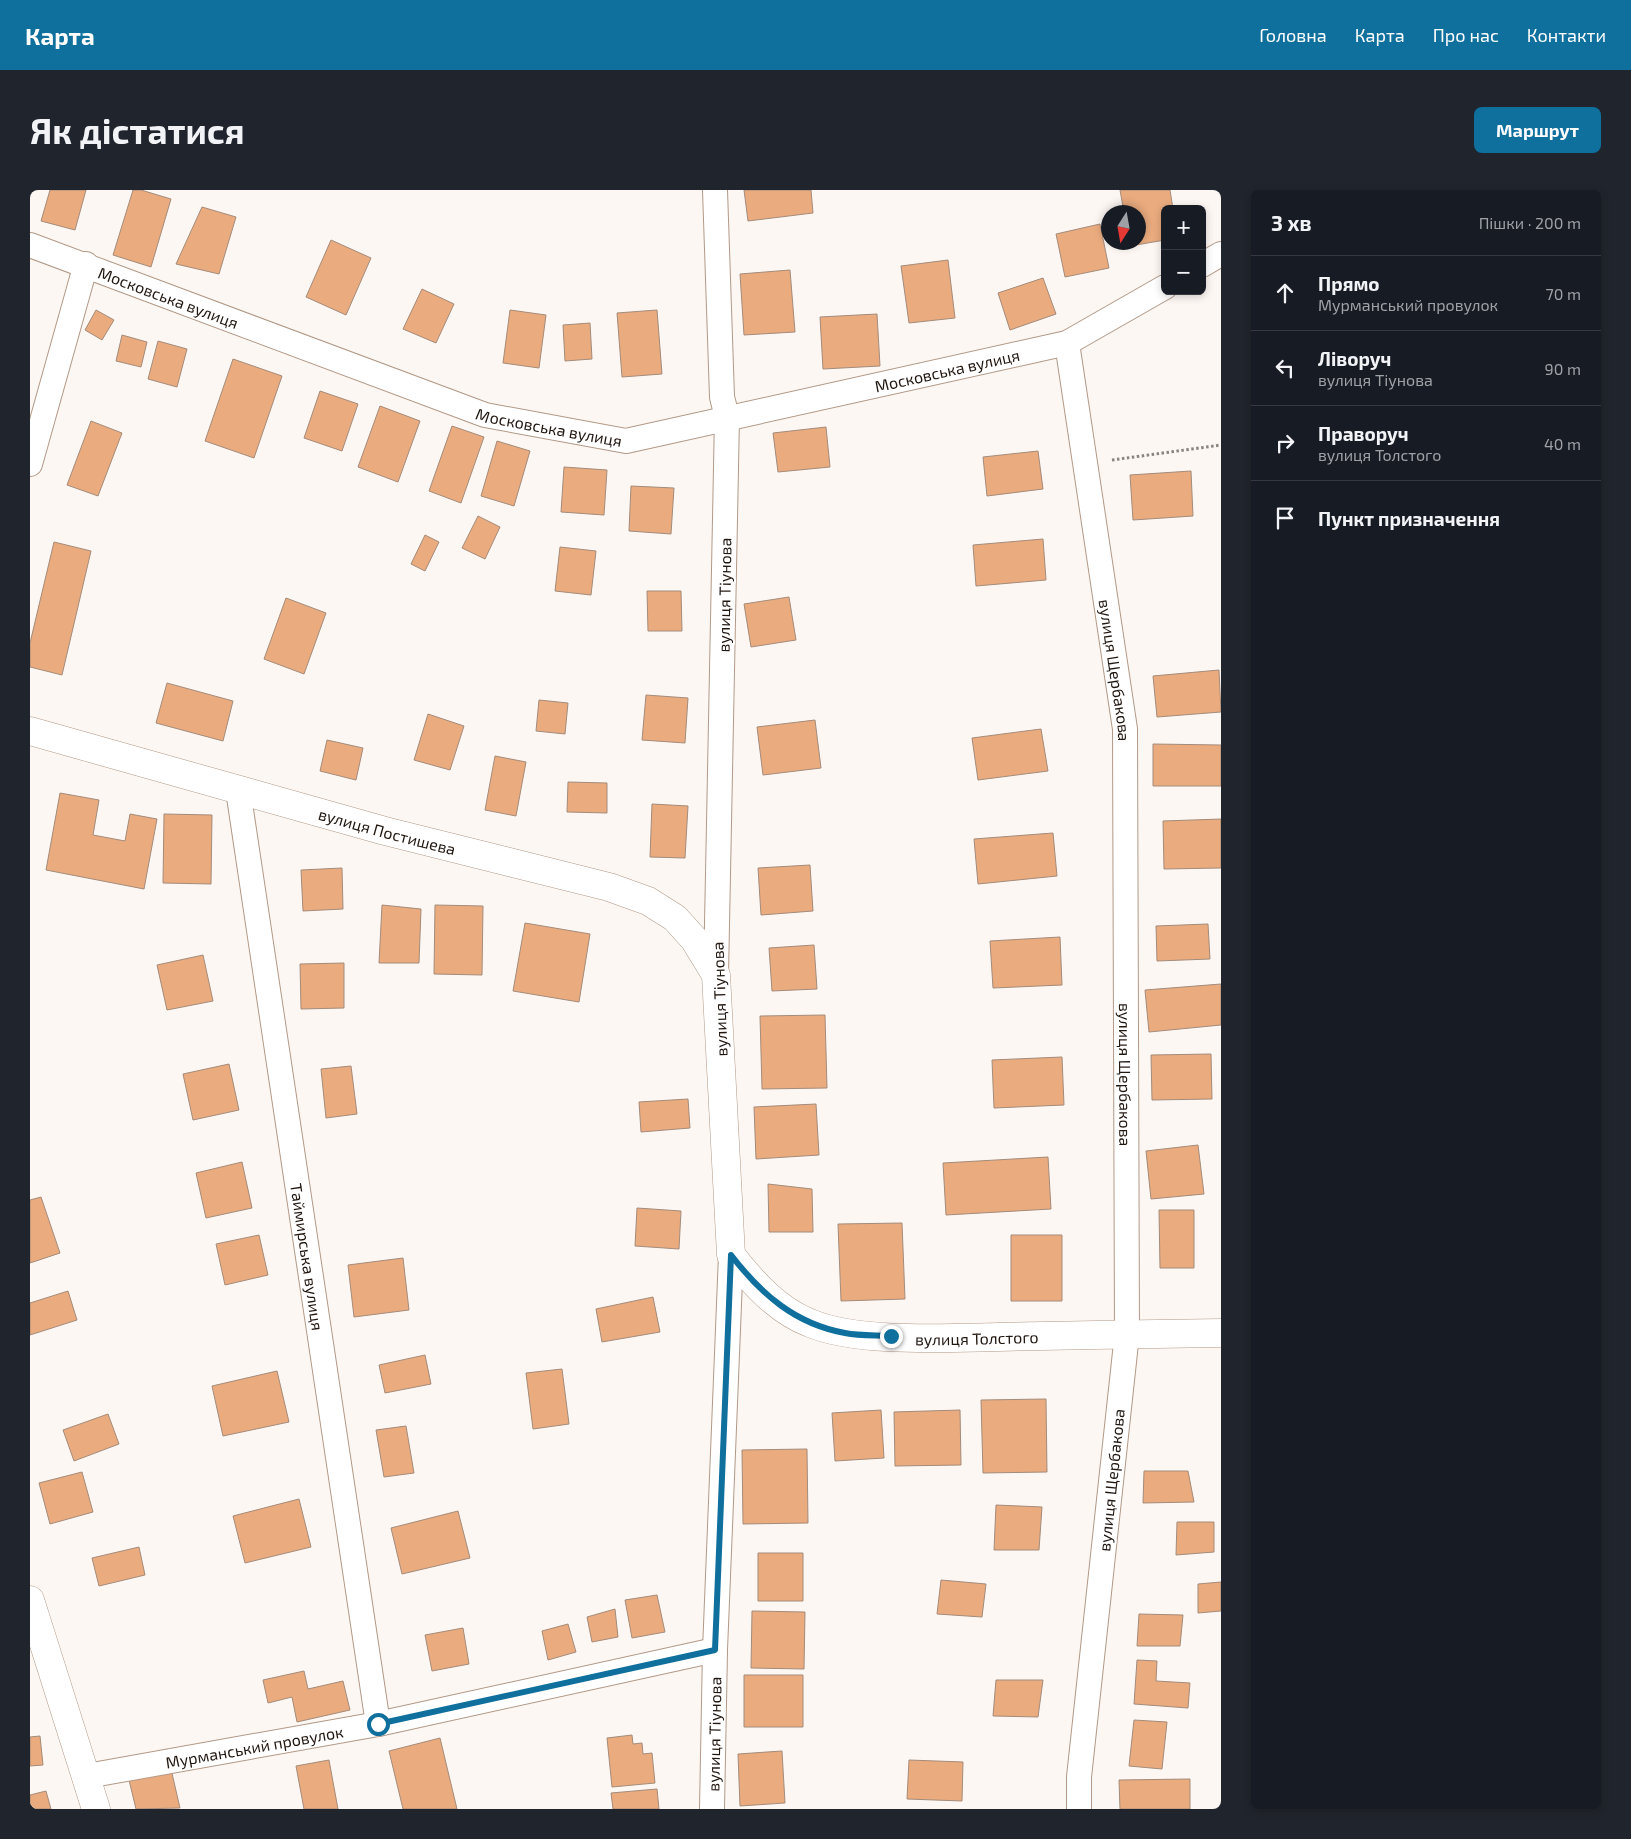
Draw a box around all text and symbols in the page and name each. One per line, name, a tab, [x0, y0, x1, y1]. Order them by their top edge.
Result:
text: Карта	[25, 21, 95, 50]
text: Головна	[1259, 24, 1327, 46]
text: Карта	[1355, 24, 1405, 46]
text: Про нас	[1433, 24, 1499, 46]
text: Контакти	[1527, 24, 1606, 46]
button: Маршрут	[1474, 107, 1601, 153]
text: Як дістатися	[30, 109, 244, 151]
north arrow	[1101, 205, 1146, 250]
map controls	[1161, 205, 1206, 295]
button: +	[1161, 205, 1206, 250]
text: 3 хв	[1271, 210, 1311, 235]
text: Пішки · 200 m	[1479, 213, 1581, 232]
button: −	[1161, 250, 1206, 295]
street label: Московська вулиця	[96, 262, 241, 332]
text: Прямо	[1318, 272, 1380, 295]
icon: ahead	[1271, 279, 1299, 307]
text: 70 m	[1546, 284, 1581, 303]
text: Мурманський провулок	[1318, 295, 1498, 314]
street label: Московська вулиця	[873, 344, 1021, 395]
text: Ліворуч	[1318, 347, 1391, 370]
icon: left	[1271, 354, 1299, 382]
text: 90 m	[1545, 359, 1581, 378]
text: вулиця Тіунова	[1318, 370, 1433, 389]
street label: Московська вулиця	[473, 403, 624, 450]
text: Праворуч	[1318, 422, 1409, 445]
icon: right	[1271, 429, 1299, 457]
text: 40 m	[1544, 434, 1581, 453]
text: вулиця Толстого	[1318, 445, 1442, 464]
icon: arrive	[1271, 504, 1299, 532]
text: Пункт призначення	[1318, 507, 1500, 530]
street label: вулиця Тіунова	[713, 537, 736, 653]
street label: вулиця Щербакова	[1096, 598, 1135, 741]
street label: вулиця Постишева	[317, 803, 458, 858]
street label: вулиця Тіунова	[708, 941, 731, 1057]
street label: вулиця Щербакова	[1115, 1003, 1136, 1146]
street label: Таймирська вулиця	[288, 1182, 328, 1332]
route end	[880, 1325, 903, 1348]
street label: вулиця Толстого	[915, 1327, 1039, 1349]
street label: вулиця Щербакова	[1094, 1408, 1129, 1552]
street label: вулиця Тіунова	[703, 1676, 724, 1792]
route start	[367, 1713, 390, 1736]
street label: Мурманський провулок	[164, 1721, 345, 1771]

